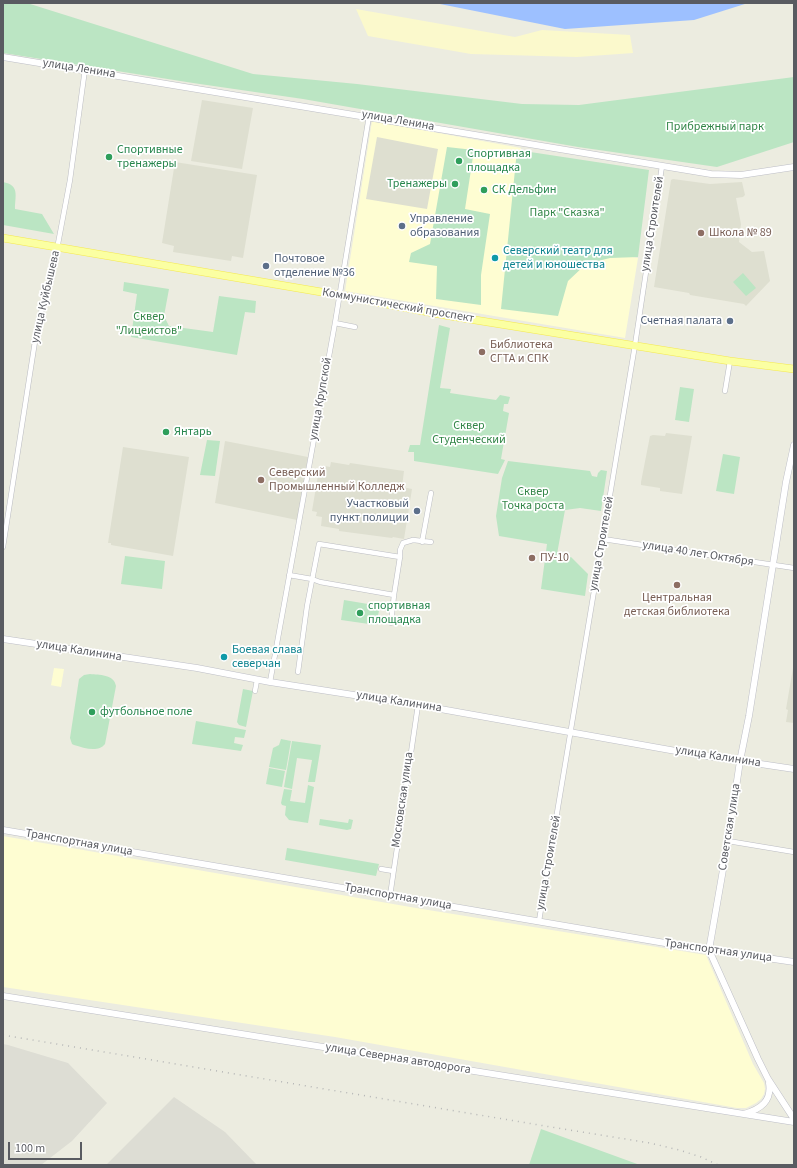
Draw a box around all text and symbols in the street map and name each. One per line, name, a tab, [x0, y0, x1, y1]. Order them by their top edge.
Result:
street label: улица Ленина	[41, 56, 117, 82]
street label: улица Ленина	[360, 108, 436, 134]
park label: Прибрежный парк	[666, 120, 764, 134]
place label: Спортивные тренажеры	[117, 143, 183, 171]
place label: Спортивная площадка	[467, 147, 531, 175]
marker: Спортивные тренажеры	[104, 152, 114, 162]
marker: Спортивная площадка	[454, 156, 464, 166]
street label: улица Строителей	[638, 175, 668, 273]
place label: Тренажеры	[387, 177, 447, 191]
marker: Тренажеры	[450, 179, 460, 189]
place label: СК Дельфин	[492, 183, 556, 197]
marker: СК Дельфин	[479, 185, 489, 195]
park label: Парк "Сказка"	[529, 206, 605, 220]
place label: Управление образования	[410, 212, 479, 240]
marker: Управление образования	[397, 221, 407, 231]
place label: Школа № 89	[709, 226, 772, 240]
marker: Школа № 89	[696, 228, 706, 238]
place label: Северский театр для детей и юношества	[503, 244, 613, 272]
street label: улица Куйбышева	[28, 249, 64, 345]
place label: Почтовое отделение №36	[274, 252, 355, 280]
marker: Северский театр для детей и юношества	[490, 253, 500, 263]
marker: Почтовое отделение №36	[261, 261, 271, 271]
street label: Коммунистический проспект	[321, 286, 475, 326]
park label: Сквер "Лицеистов"	[116, 310, 182, 338]
place label: Счетная палата	[641, 314, 722, 328]
marker: Счетная палата	[725, 316, 735, 326]
place label: Библиотека СГТА и СПК	[490, 338, 553, 366]
marker: Библиотека СГТА и СПК	[477, 347, 487, 357]
street label: улица Крупской	[307, 356, 335, 442]
park label: Сквер Студенческий	[432, 419, 506, 447]
place label: Янтарь	[174, 425, 212, 439]
marker: Янтарь	[161, 427, 171, 437]
place label: Северский Промышленный Колледж	[269, 466, 404, 494]
marker: Северский Промышленный Колледж	[256, 475, 266, 485]
park label: Сквер Точка роста	[502, 485, 564, 513]
street label: улица Строителей	[587, 495, 617, 593]
place label: Участковый пункт полиции	[330, 497, 409, 525]
marker: Участковый пункт полиции	[412, 506, 422, 516]
street label: улица 40 лет Октября	[641, 538, 755, 570]
place label: ПУ-10	[540, 551, 569, 565]
marker: ПУ-10	[527, 553, 537, 563]
marker: Центральная детская библиотека	[672, 580, 682, 590]
place label: Центральная детская библиотека	[624, 591, 730, 619]
place label: спортивная площадка	[368, 599, 430, 627]
marker: спортивная площадка	[355, 608, 365, 618]
street label: улица Калинина	[35, 637, 123, 665]
place label: Боевая слава северчан	[232, 643, 302, 671]
marker: Боевая слава северчан	[219, 652, 229, 662]
street label: улица Калинина	[355, 688, 443, 716]
place label: футбольное поле	[100, 705, 192, 719]
marker: футбольное поле	[87, 707, 97, 717]
street label: улица Калинина	[674, 743, 762, 771]
street label: Московская улица	[389, 751, 417, 849]
street label: Советская улица	[716, 782, 744, 872]
street label: улица Строителей	[534, 814, 564, 912]
street label: Транспортная улица	[24, 826, 134, 860]
street label: Транспортная улица	[343, 880, 453, 914]
street label: Транспортная улица	[663, 936, 773, 966]
street label: улица Северная автодорога	[324, 1040, 472, 1078]
scale bar	[10, 1134, 84, 1160]
text: 100 m	[15, 1140, 45, 1157]

